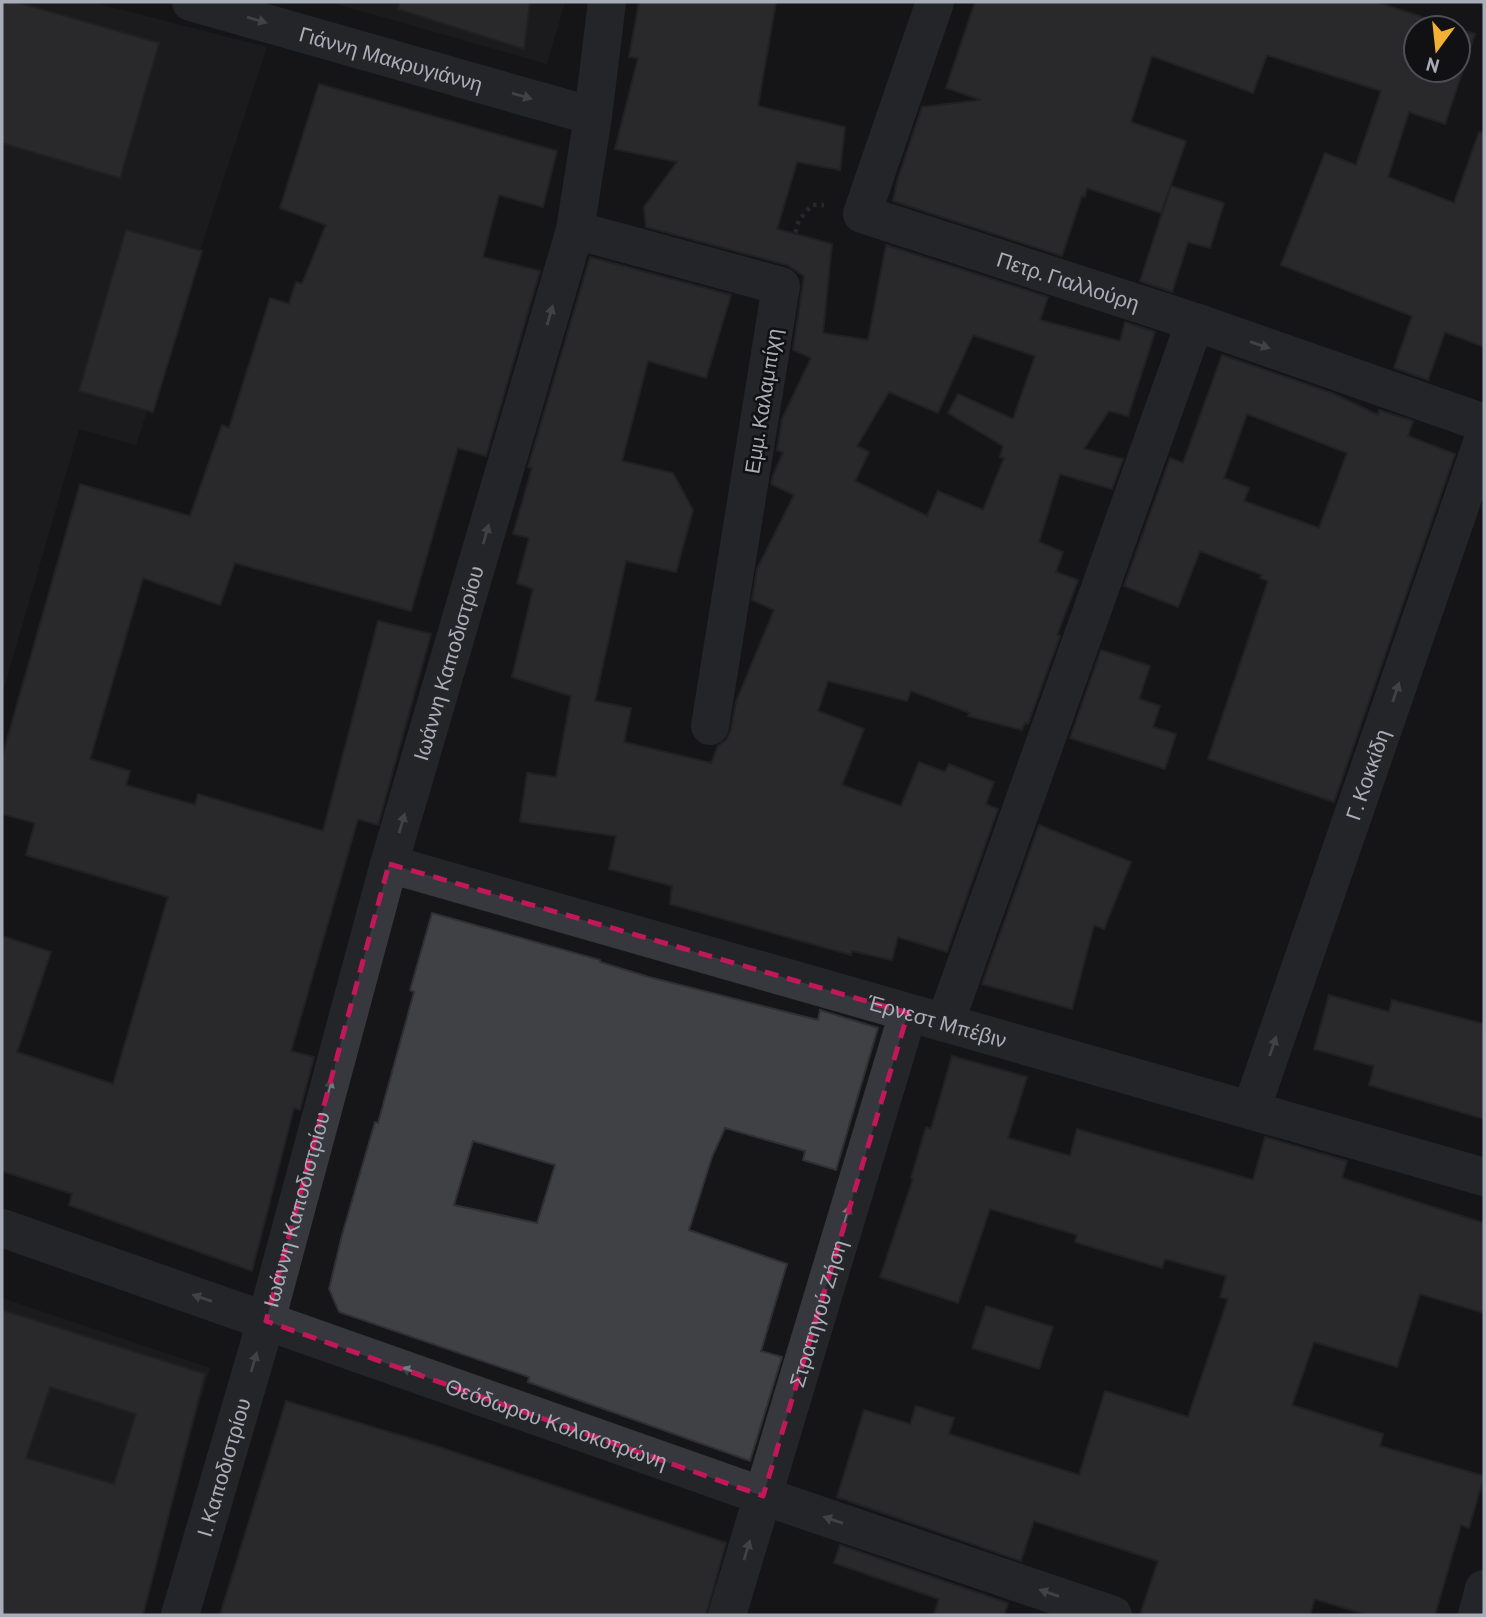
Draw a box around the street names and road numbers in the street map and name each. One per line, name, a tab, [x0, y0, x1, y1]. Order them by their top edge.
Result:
street label: Γιάννη Μακρυγιάννη	[296, 20, 486, 98]
street label: Πετρ. Γιαλλούρη	[994, 245, 1143, 317]
street label: Εμμ. Καλαμπίχη	[738, 326, 788, 476]
street label: Ιωάννη Καποδιστρίου	[407, 562, 489, 764]
street label: Γ. Κοκκίδη	[1339, 725, 1395, 824]
street label: Έρνεστ Μπέβιν	[864, 988, 1010, 1053]
street label: Ιωάννη Καποδιστρίου	[257, 1108, 335, 1310]
street label: Στρατηγού Ζήση	[783, 1236, 853, 1390]
street label: Θεόδωρου Κολοκοτρώνη	[442, 1372, 671, 1475]
street label: Ι. Καποδιστρίου	[190, 1395, 256, 1540]

